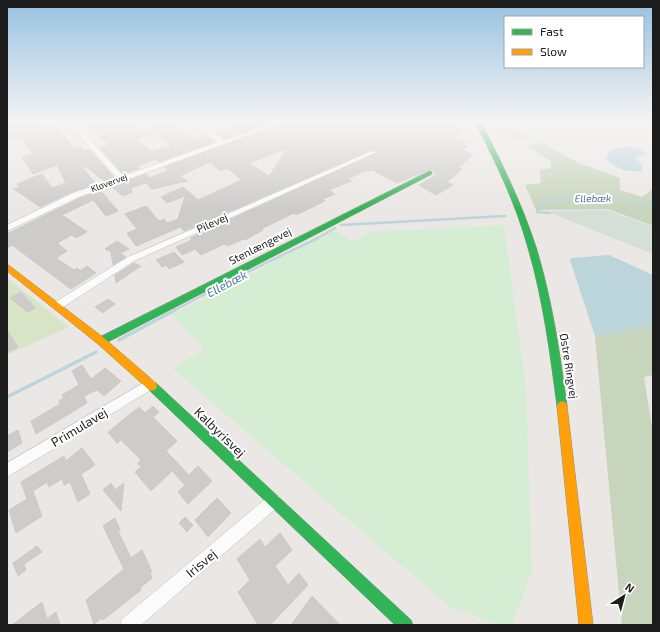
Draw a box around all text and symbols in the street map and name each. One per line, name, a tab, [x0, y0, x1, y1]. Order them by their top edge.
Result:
legend	[504, 16, 644, 68]
text: Fast	[540, 24, 564, 38]
text: Slow	[540, 44, 567, 58]
street label: Kløvervej	[89, 171, 129, 194]
water label: Ellebæk	[575, 192, 611, 204]
street label: Pilevej	[194, 210, 230, 236]
street label: Stenlængevej	[226, 224, 294, 268]
water label: Ellebæk	[204, 267, 249, 300]
street label: Østre Ringvej	[557, 332, 581, 400]
street label: Primulavej	[48, 404, 110, 450]
street label: Kalbyrisvej	[191, 404, 249, 460]
street label: Irisvej	[182, 545, 220, 581]
north arrow	[604, 576, 644, 616]
text: N	[623, 580, 637, 595]

